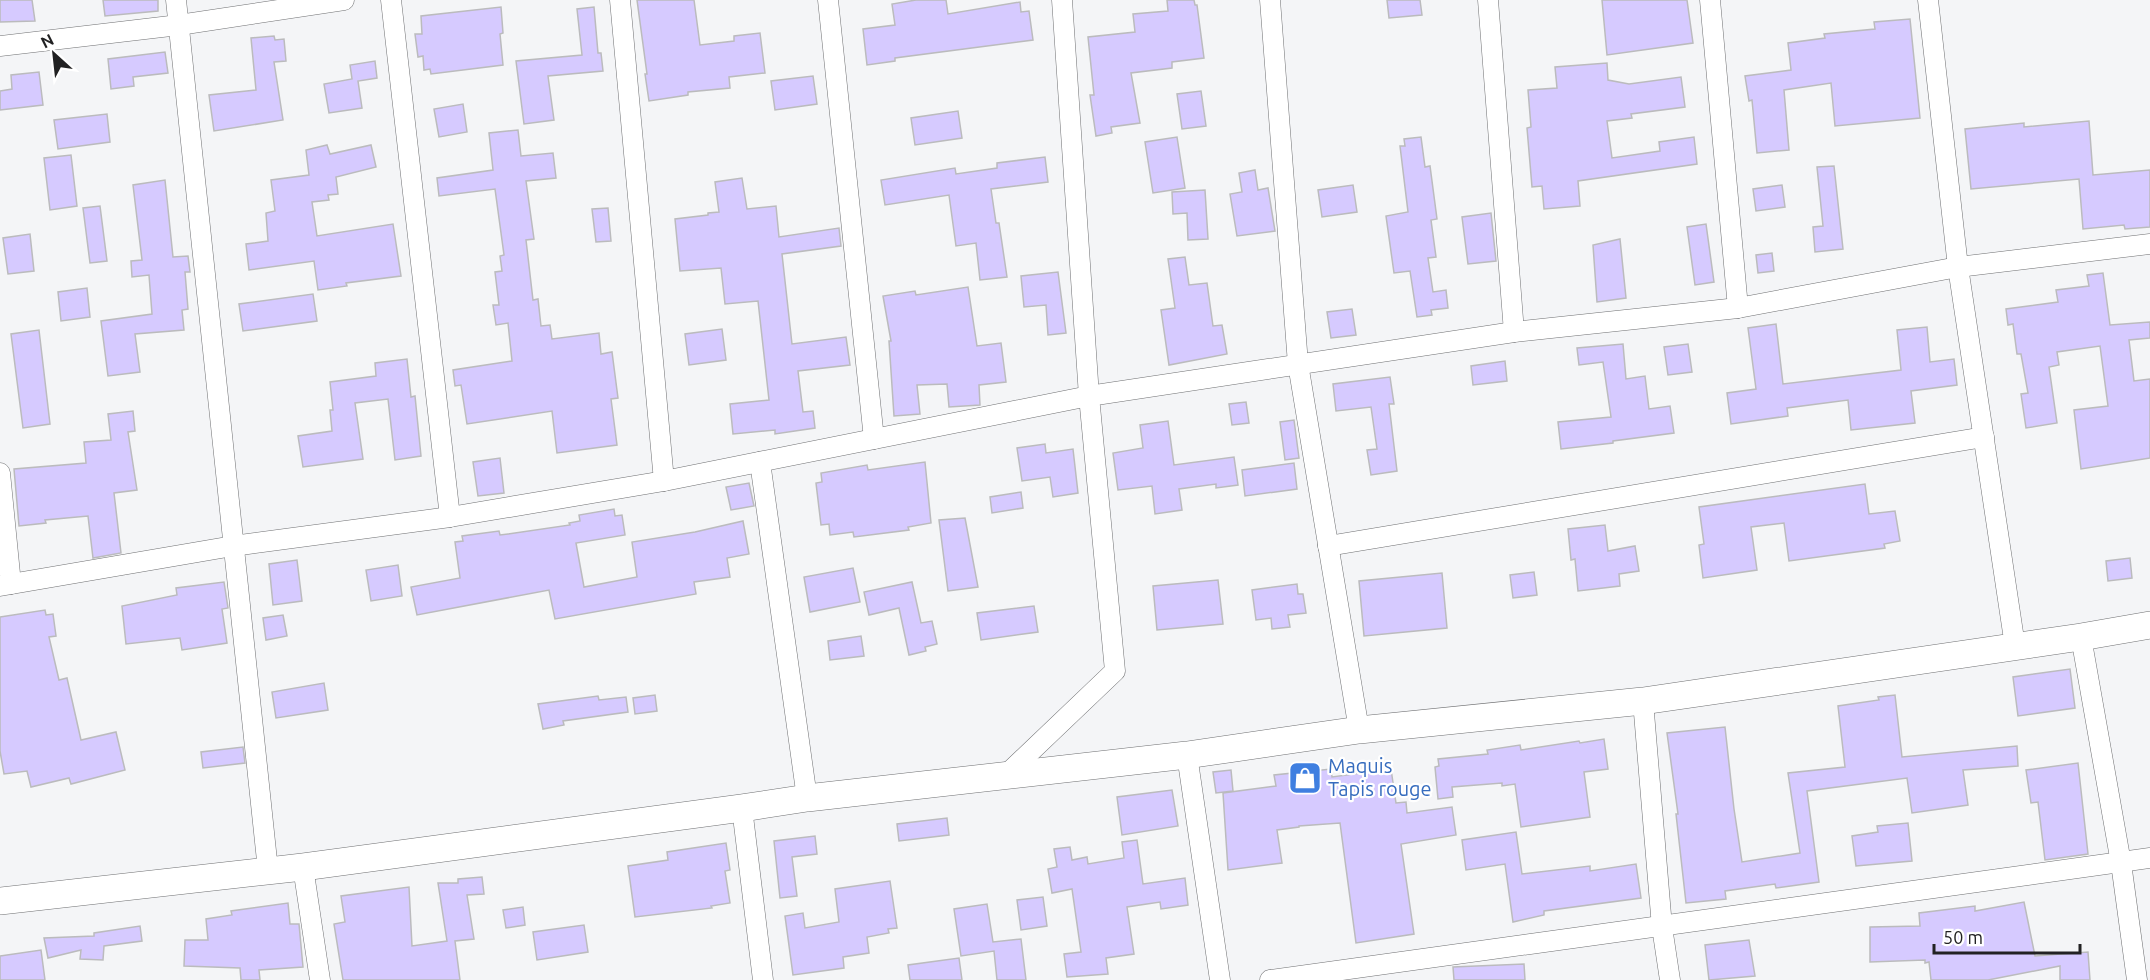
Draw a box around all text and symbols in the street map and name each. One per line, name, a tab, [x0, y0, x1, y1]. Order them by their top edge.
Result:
north arrow	[24, 24, 84, 84]
text: N	[38, 30, 57, 51]
place label: Maquis Tapis rouge	[1328, 754, 1432, 800]
shop icon: Maquis Tapis rouge	[1287, 760, 1323, 796]
scale bar	[1934, 917, 2080, 955]
text: 50 m	[1943, 927, 1983, 947]

